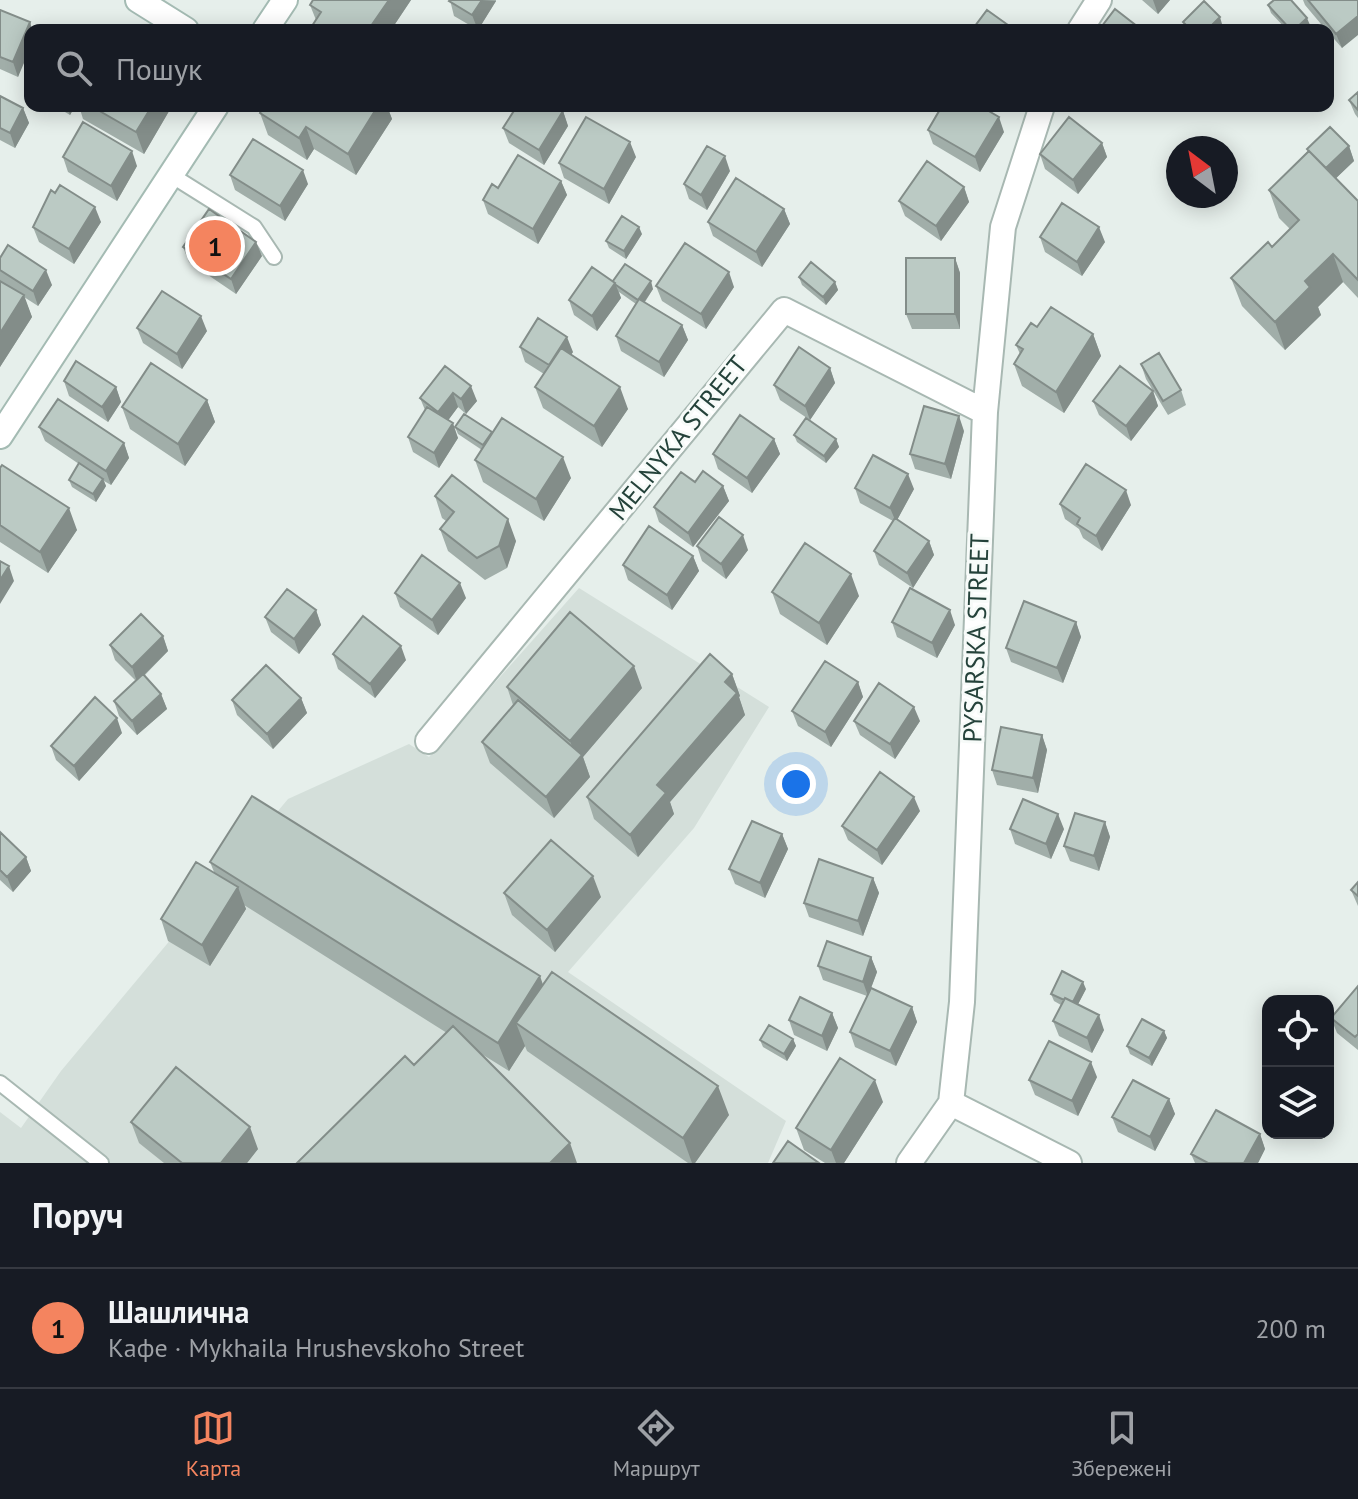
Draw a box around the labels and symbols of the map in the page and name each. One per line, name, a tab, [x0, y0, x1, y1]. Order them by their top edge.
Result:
north arrow	[1166, 136, 1238, 208]
pin: 1	[189, 216, 241, 276]
street label: MELNYKA STREET	[601, 349, 754, 527]
street label: PYSARSKA STREET	[955, 533, 996, 743]
your location	[776, 764, 816, 804]

